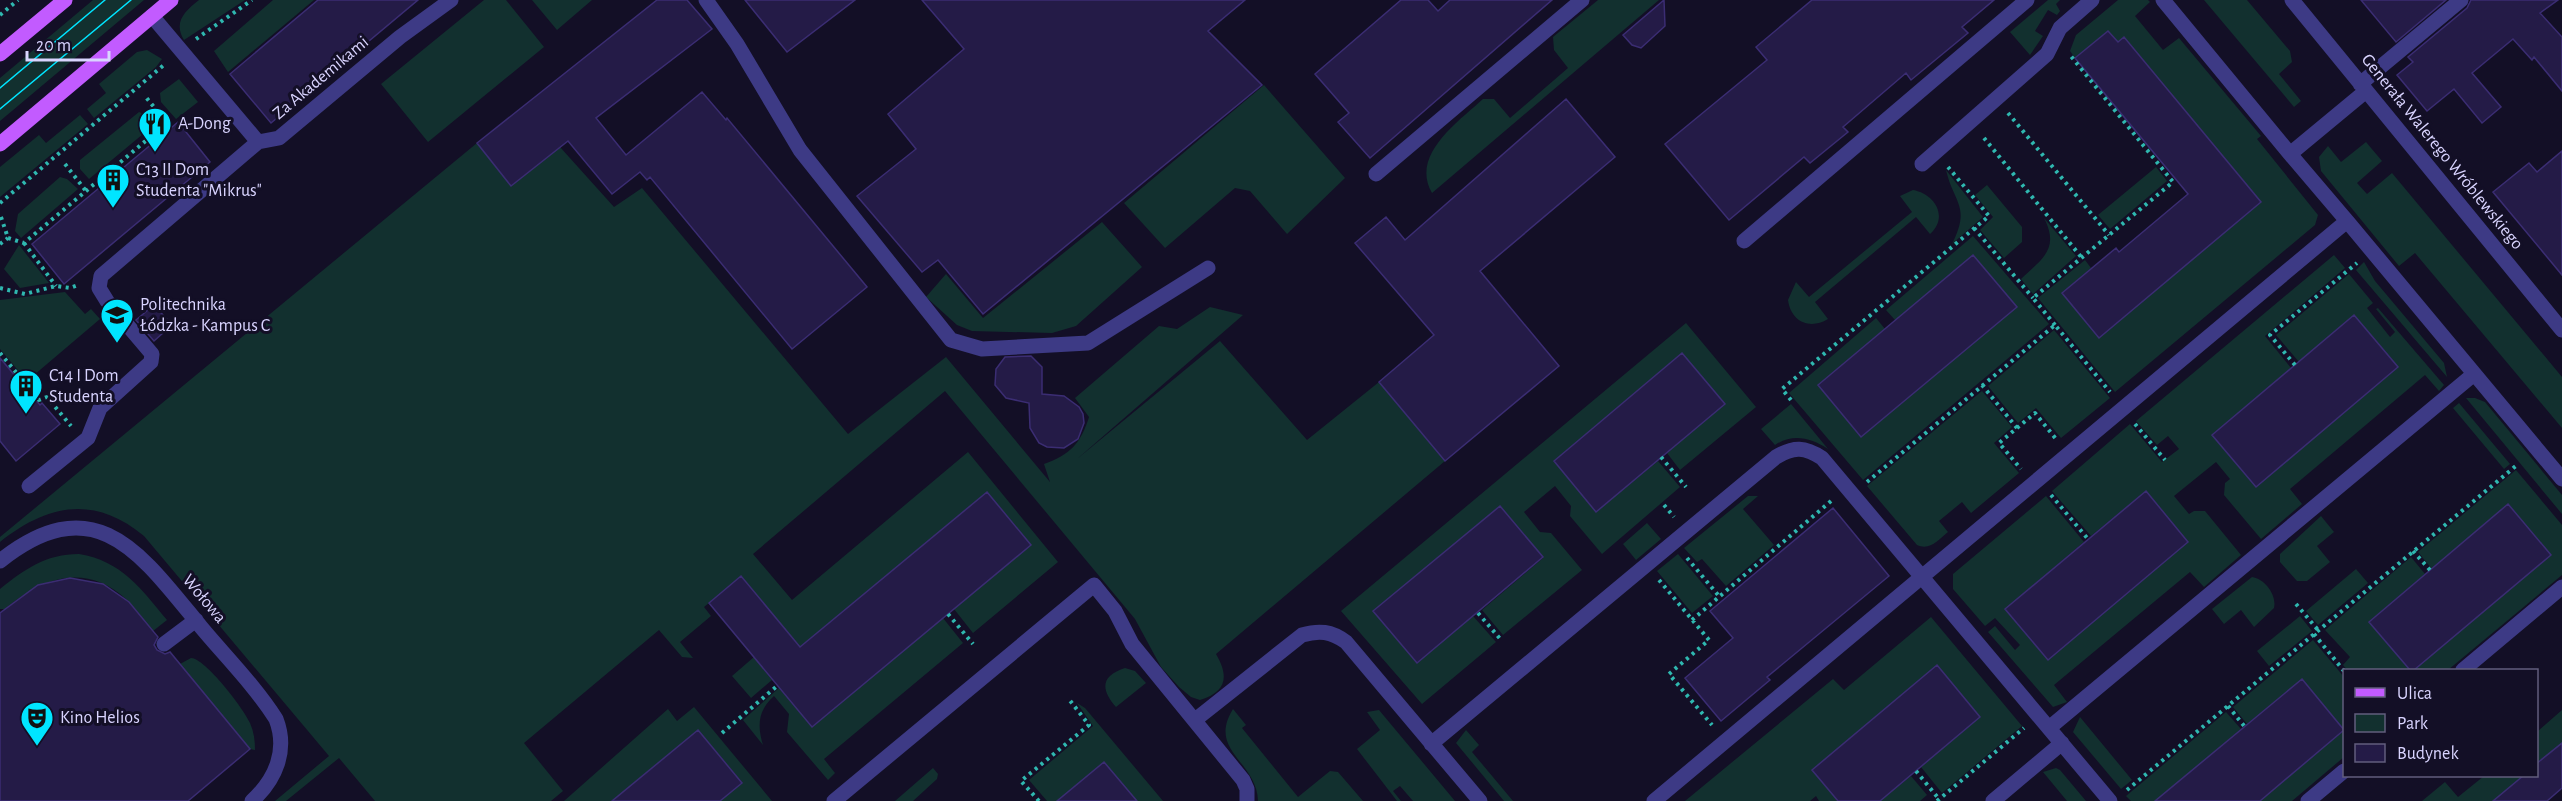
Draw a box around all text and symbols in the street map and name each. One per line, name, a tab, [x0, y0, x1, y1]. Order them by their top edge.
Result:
scale bar	[27, 24, 110, 62]
street label: Za Akademikami	[270, 33, 372, 123]
text: 20 m	[36, 37, 71, 55]
street label: Generała Walerego Wróblewskiego	[2358, 51, 2526, 253]
restaurant icon: A-Dong	[137, 106, 173, 153]
place label: A-Dong	[178, 115, 231, 133]
place label: C13 II Dom Studenta "Mikrus"	[136, 161, 262, 200]
building icon: C13 II Dom Studenta "Mikrus"	[95, 162, 131, 209]
place label: Politechnika Łódzka - Kampus C	[140, 296, 270, 335]
school or university icon: Politechnika Łódzka - Kampus C	[99, 297, 135, 344]
place label: C14 I Dom Studenta	[49, 367, 119, 406]
building icon: C14 I Dom Studenta	[8, 368, 44, 415]
street label: Wołowa	[179, 571, 229, 627]
legend	[2343, 669, 2538, 777]
text: Ulica	[2397, 685, 2432, 703]
theatre icon: Kino Helios	[19, 700, 55, 747]
place label: Kino Helios	[60, 709, 140, 727]
text: Park	[2397, 715, 2429, 733]
text: Budynek	[2397, 745, 2459, 763]

